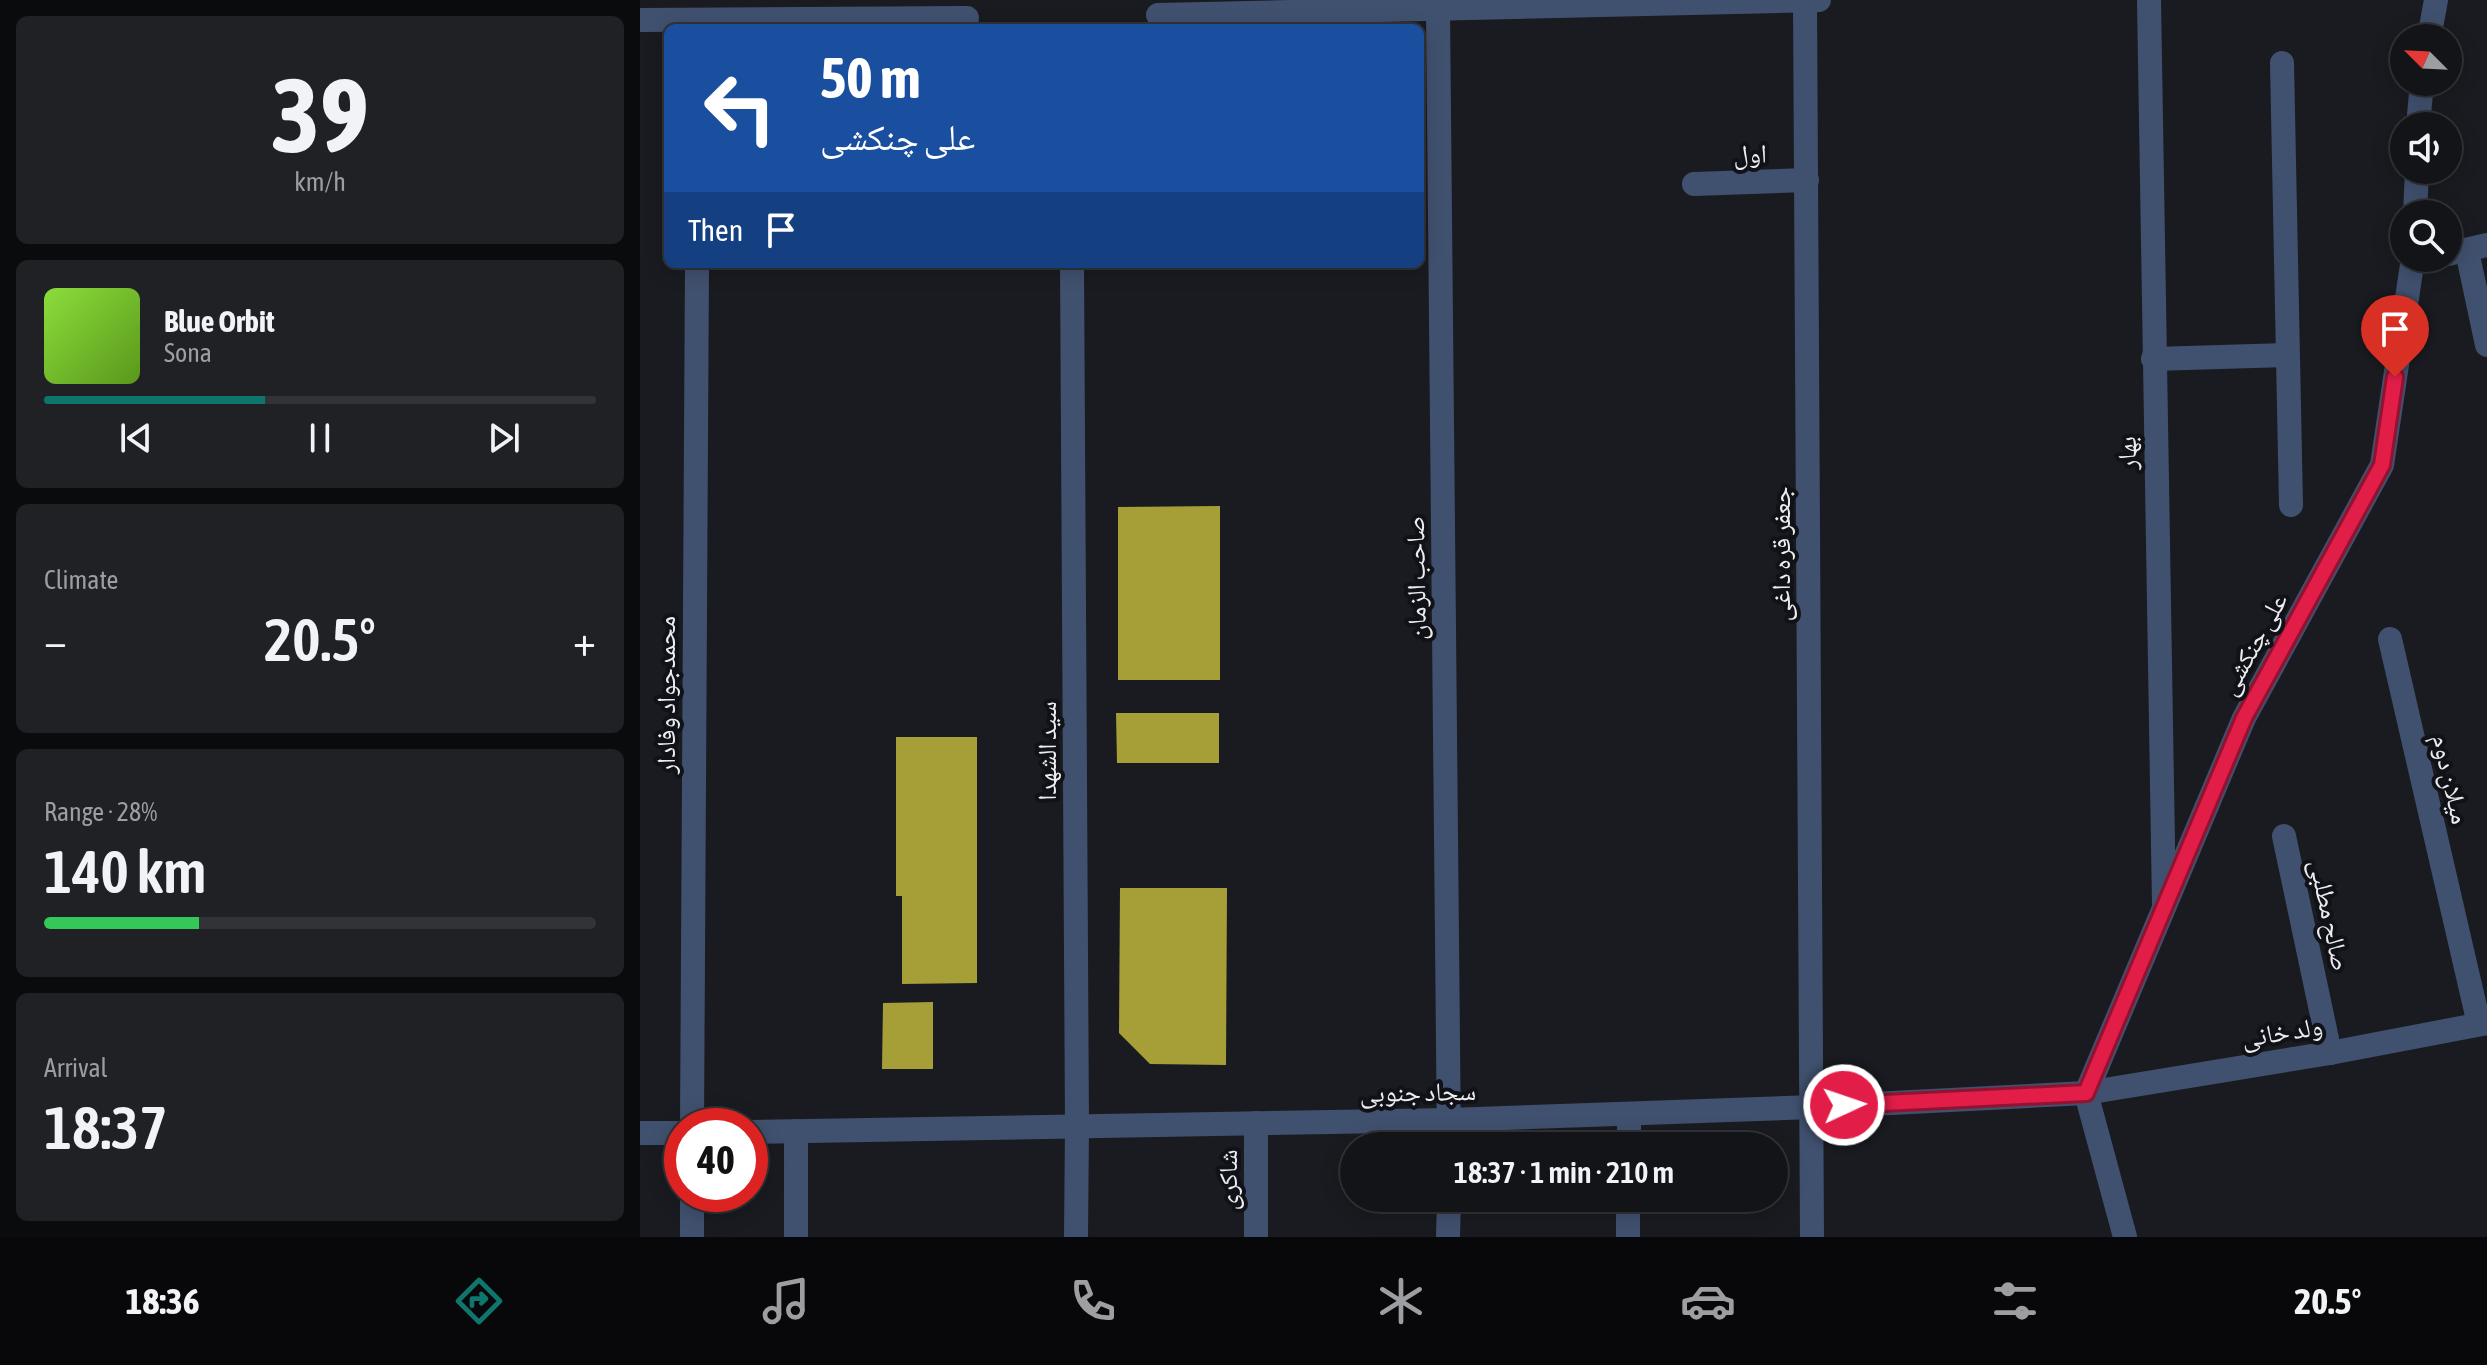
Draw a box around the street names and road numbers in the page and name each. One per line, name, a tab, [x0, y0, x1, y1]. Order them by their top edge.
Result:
street label: اول	[1733, 138, 1767, 171]
street label: بهار	[2112, 436, 2142, 471]
street label: جعفر قره داغی	[1766, 487, 1797, 621]
street label: صاحب الزمان	[1400, 516, 1433, 640]
street label: علی چنکشی	[2213, 588, 2294, 701]
street label: محمدجواد وفادار	[651, 616, 681, 775]
street label: سید الشهدا	[1032, 701, 1062, 801]
street label: میلان دوم	[2423, 731, 2476, 828]
street label: صالح مطلبی	[2302, 856, 2356, 974]
street label: ولد خانی	[2239, 1011, 2325, 1054]
street label: سجاد جنوبی	[1359, 1076, 1477, 1109]
street label: شاکری	[1213, 1149, 1244, 1211]

